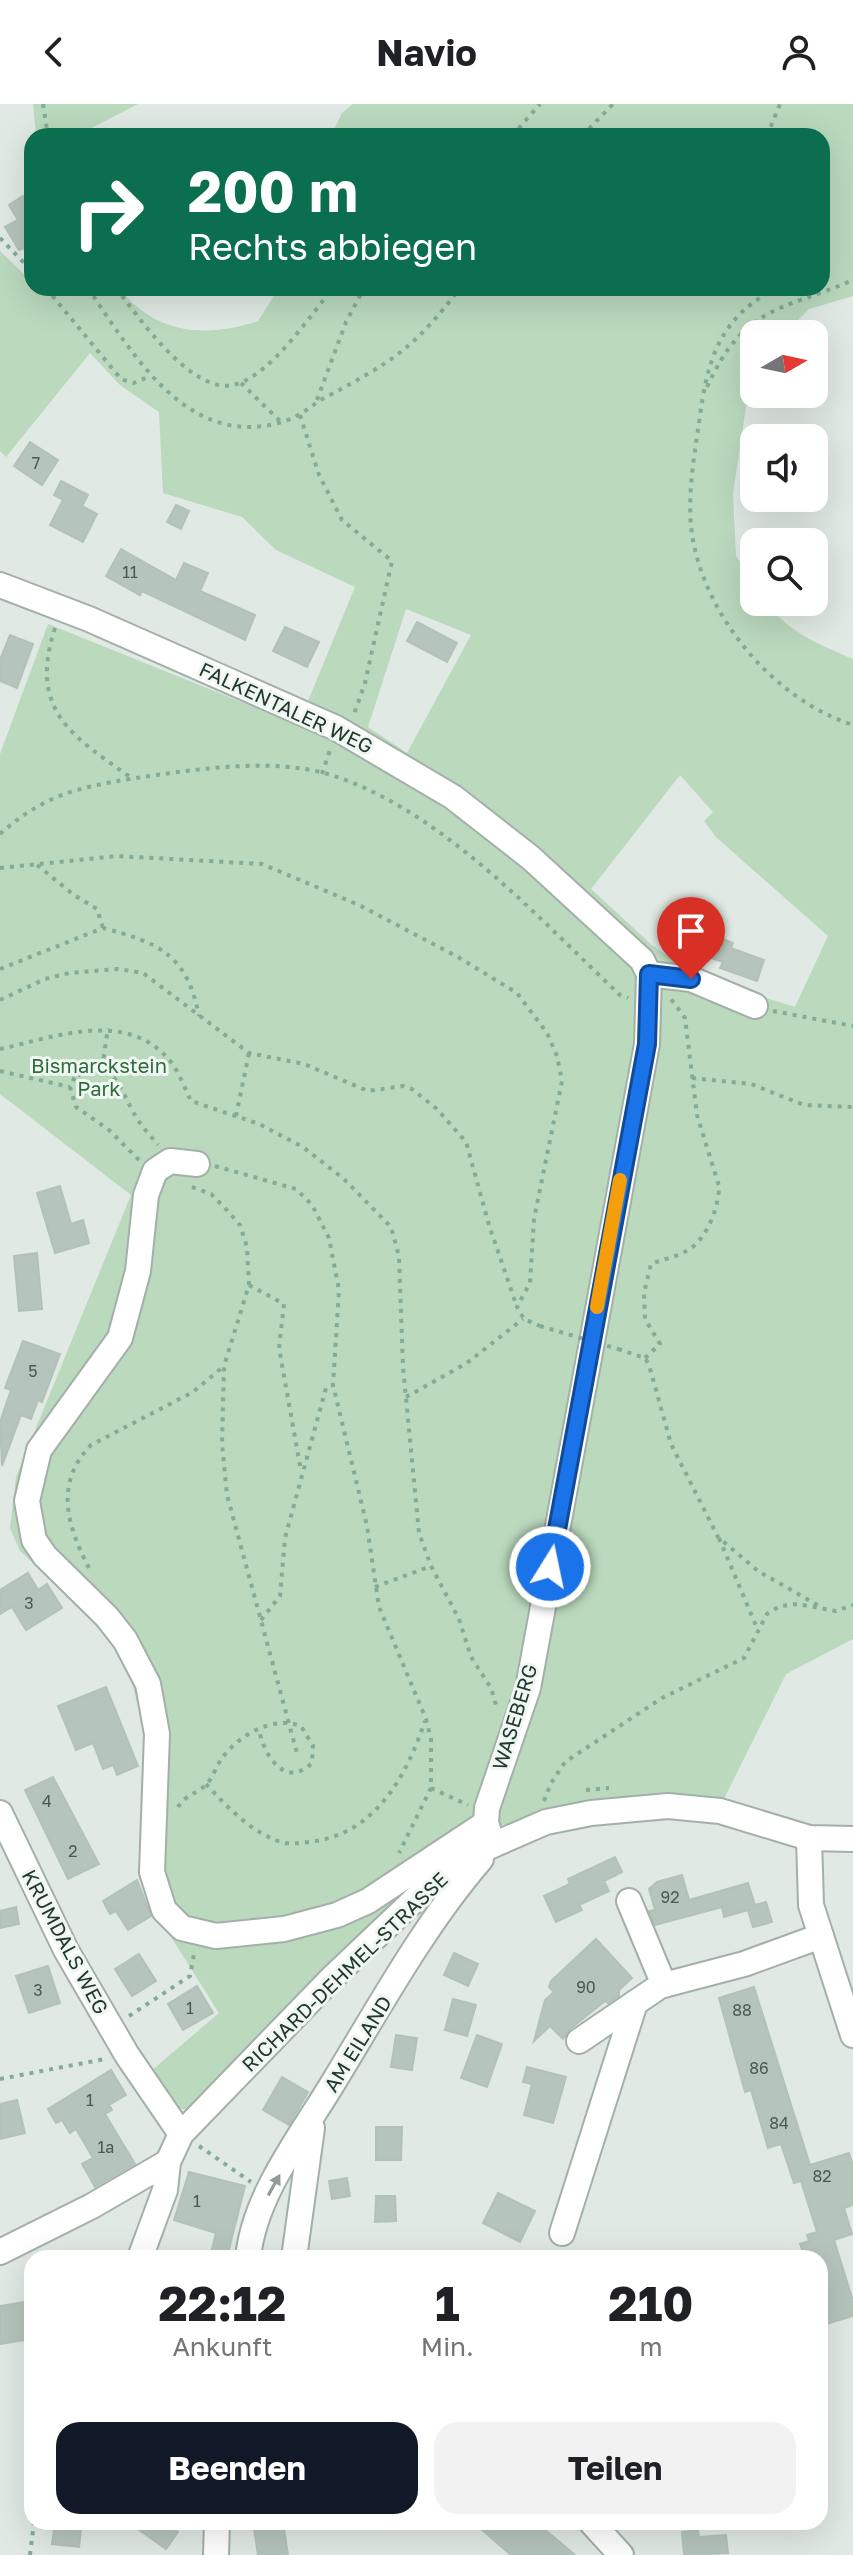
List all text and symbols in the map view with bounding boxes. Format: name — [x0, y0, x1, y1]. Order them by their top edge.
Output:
icon: back — [32, 30, 76, 74]
icon: person — [777, 30, 821, 74]
text: Navio — [376, 31, 477, 74]
text: 200 m — [188, 157, 358, 224]
icon: right — [56, 160, 160, 264]
text: Rechts abbiegen — [188, 225, 477, 268]
north arrow — [740, 320, 828, 408]
map controls — [740, 320, 828, 616]
button: sound — [740, 424, 828, 512]
house number: 7 — [32, 453, 40, 473]
button: search — [740, 528, 828, 616]
house number: 11 — [122, 562, 138, 582]
street label: FALKENTALER WEG — [196, 656, 377, 758]
pin — [657, 897, 725, 979]
icon: arrive — [669, 909, 713, 953]
park label: Bismarckstein Park — [31, 1053, 167, 1100]
house number: 5 — [28, 1361, 38, 1381]
position arrow — [508, 1525, 592, 1609]
house number: 3 — [24, 1593, 34, 1613]
street label: WASEBERG — [487, 1661, 542, 1773]
house number: 4 — [42, 1791, 52, 1811]
house number: 2 — [68, 1841, 78, 1861]
street label: KRUMDALS WEG — [18, 1865, 114, 2018]
street label: RICHARD-DEHMEL-STRASSE — [236, 1867, 452, 2076]
house number: 92 — [661, 1887, 679, 1907]
house number: 90 — [576, 1977, 596, 1997]
house number: 3 — [33, 1980, 43, 2000]
street label: AM EILAND — [318, 1991, 396, 2096]
house number: 1 — [186, 1998, 194, 2018]
house number: 88 — [732, 2000, 752, 2020]
house number: 86 — [749, 2058, 769, 2078]
house number: 1 — [86, 2090, 94, 2110]
house number: 84 — [769, 2113, 789, 2133]
house number: 1a — [98, 2137, 114, 2157]
house number: 82 — [812, 2166, 832, 2186]
one-way arrow — [266, 2174, 280, 2196]
house number: 1 — [193, 2191, 201, 2211]
text: 22:12 — [158, 2274, 286, 2332]
text: 1 — [435, 2274, 460, 2332]
text: 210 — [608, 2274, 694, 2332]
text: Ankunft — [172, 2331, 272, 2362]
text: Min. — [421, 2331, 474, 2362]
text: m — [639, 2331, 662, 2362]
button: Beenden — [56, 2422, 418, 2514]
button: Teilen — [434, 2422, 796, 2514]

